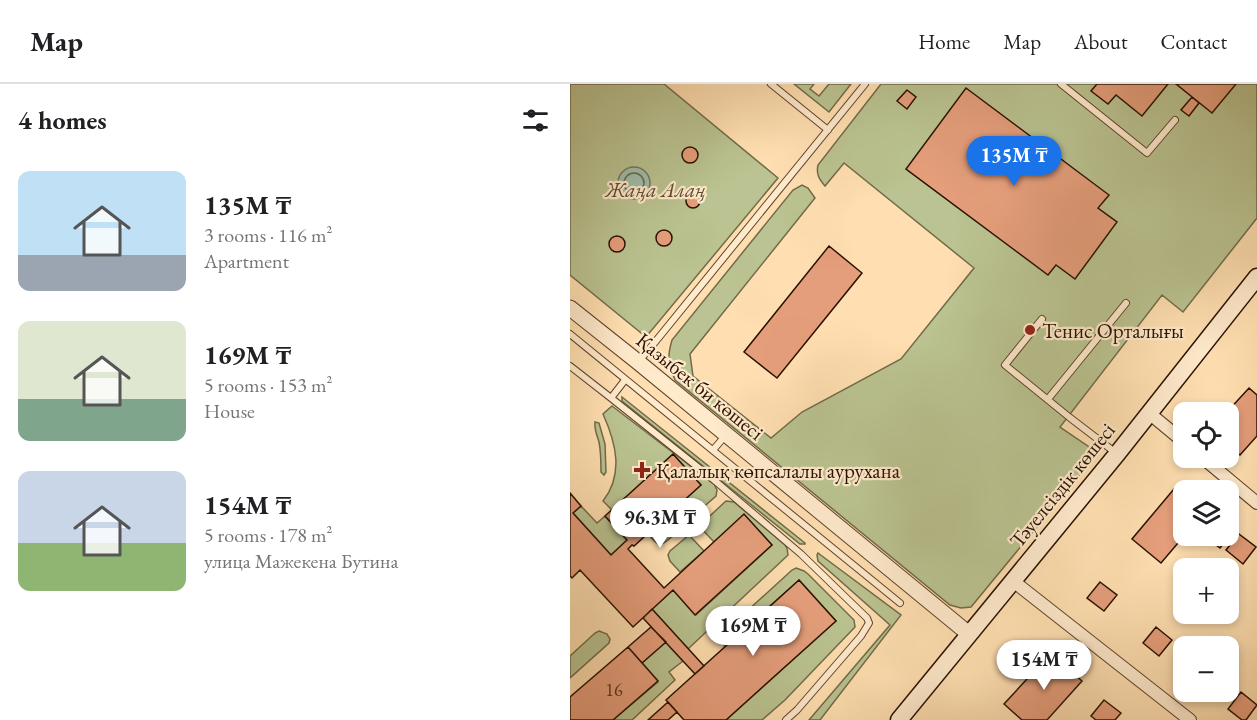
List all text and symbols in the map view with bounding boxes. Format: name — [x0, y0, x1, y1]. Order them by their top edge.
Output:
text: Map — [30, 23, 83, 59]
text: Home — [918, 28, 970, 55]
text: Map — [1003, 28, 1041, 55]
text: About — [1074, 28, 1127, 55]
text: Contact — [1160, 28, 1227, 55]
text: 4 homes — [18, 103, 107, 137]
icon: filters — [519, 104, 552, 137]
pin: 135M ₸ — [965, 136, 1063, 187]
text: 135M ₸ — [981, 142, 1047, 168]
park label: Жаңа Алаң — [604, 176, 706, 203]
text: 135M ₸ — [204, 188, 291, 222]
icon: home — [66, 195, 138, 267]
text: 3 rooms · 116 m² — [204, 222, 332, 248]
text: Apartment — [204, 248, 289, 274]
place label: Тенис Орталығы — [1042, 317, 1184, 344]
marker: Тенис Орталығы — [1023, 323, 1037, 337]
street label: Қазыбек би көшесі — [631, 326, 769, 446]
text: 169M ₸ — [204, 338, 291, 372]
icon: home — [66, 345, 138, 417]
text: 5 rooms · 153 m² — [204, 372, 332, 398]
text: House — [204, 398, 255, 424]
map controls — [1173, 402, 1239, 702]
button: locate — [1173, 402, 1239, 468]
street label: Тәуелсіздік көшесі — [1003, 417, 1121, 553]
place label: Қалалық көпсалалы аурухана — [656, 457, 901, 484]
marker: Қалалық көпсалалы аурухана — [633, 461, 651, 479]
button: layers — [1173, 480, 1239, 546]
text: 154M ₸ — [204, 488, 291, 522]
icon: home — [66, 495, 138, 567]
pin: 96.3M ₸ — [605, 498, 715, 549]
text: 96.3M ₸ — [624, 504, 696, 530]
text: 5 rooms · 178 m² — [204, 522, 332, 548]
text: улица Мажекена Бутина — [204, 548, 398, 574]
button: + — [1173, 558, 1239, 624]
pin: 169M ₸ — [704, 606, 802, 657]
text: 169M ₸ — [720, 612, 786, 638]
button: − — [1173, 636, 1239, 702]
pin: 154M ₸ — [995, 640, 1093, 691]
text: 154M ₸ — [1011, 646, 1077, 672]
house number: 16 — [605, 678, 623, 701]

